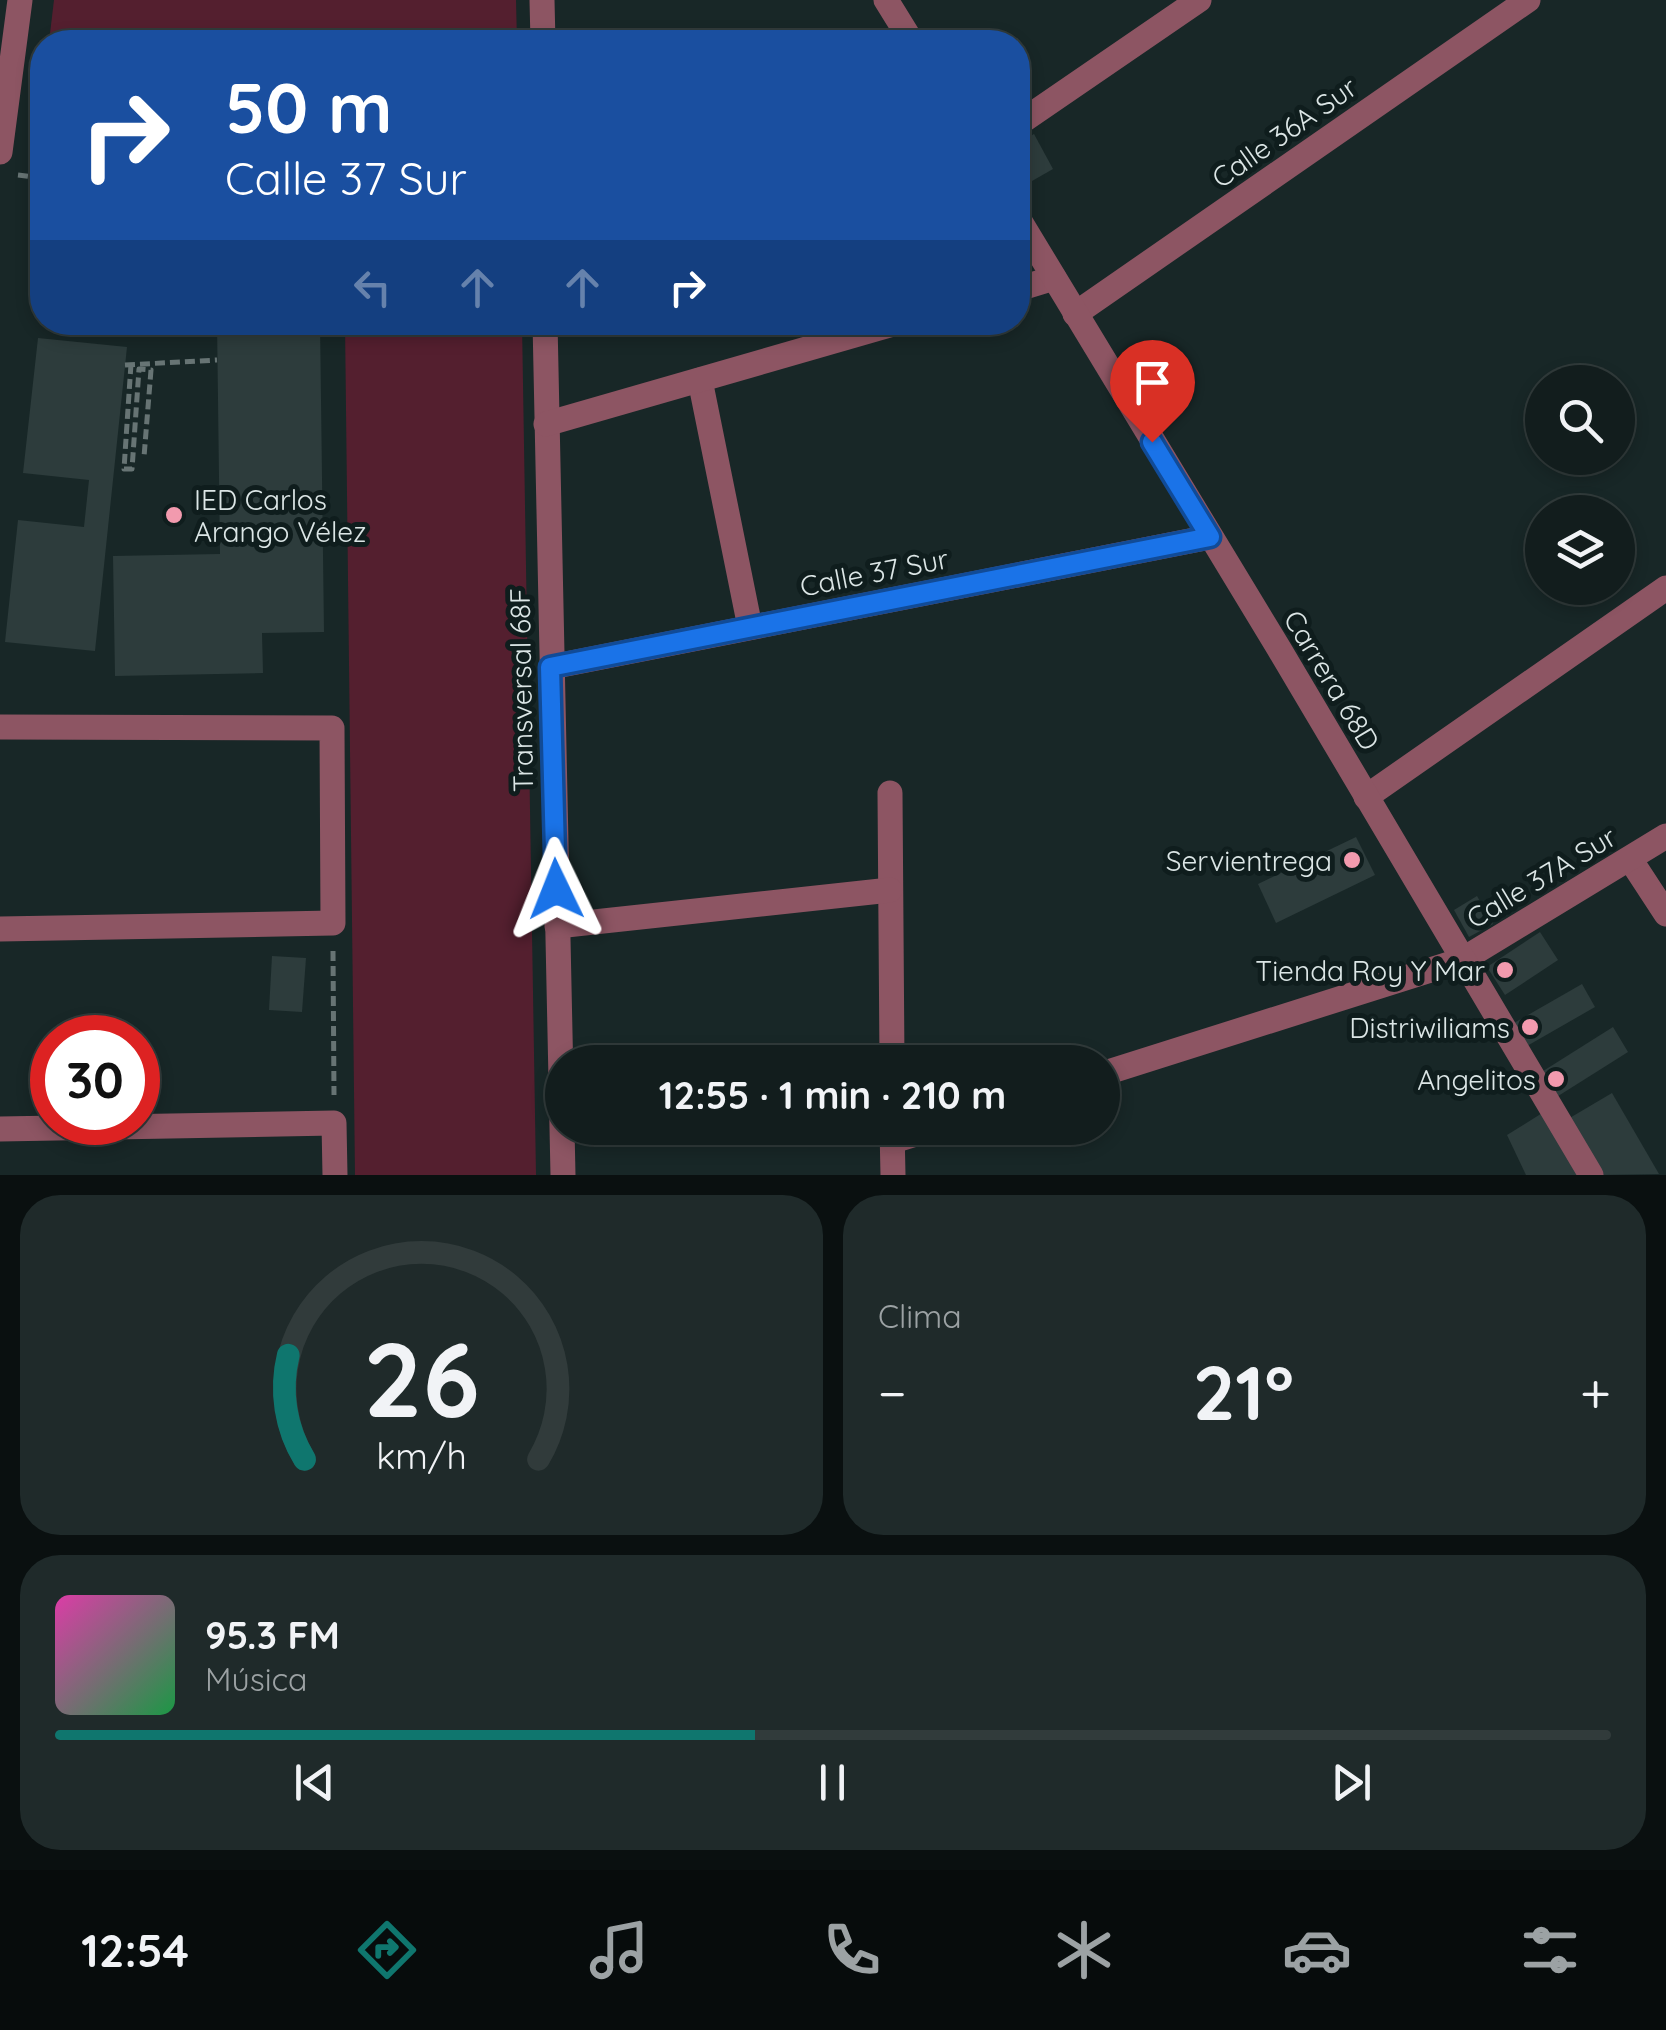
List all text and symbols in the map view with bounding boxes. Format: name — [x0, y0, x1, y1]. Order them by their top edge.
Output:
text: 50 m — [225, 63, 392, 151]
street label: Calle 36A Sur — [1205, 69, 1364, 195]
icon: right — [60, 70, 190, 200]
text: Calle 37 Sur — [225, 150, 467, 206]
icon: left — [345, 260, 400, 315]
icon: ahead — [450, 260, 505, 315]
icon: ahead — [555, 260, 610, 315]
icon: right — [660, 260, 715, 315]
pin — [1110, 340, 1195, 443]
icon: arrive — [1125, 355, 1180, 410]
map controls — [1525, 365, 1635, 605]
button: search — [1525, 365, 1635, 475]
place label: IED Carlos Arango Vélez — [194, 482, 366, 549]
button: layers — [1525, 495, 1635, 605]
marker: IED Carlos Arango Vélez — [163, 504, 185, 526]
street label: Calle 37 Sur — [797, 540, 951, 604]
street label: Transversal 68F — [502, 588, 540, 792]
street label: Carrera 68D — [1276, 604, 1388, 756]
street label: Calle 37A Sur — [1460, 818, 1622, 935]
position arrow — [504, 837, 608, 941]
place label: Servientrega — [1166, 843, 1332, 878]
marker: Servientrega — [1341, 849, 1363, 871]
place label: Tienda Roy Y Mar — [1255, 953, 1485, 988]
marker: Tienda Roy Y Mar — [1494, 959, 1516, 981]
place label: Distriwiliams — [1349, 1010, 1510, 1045]
speed limit sign: 30 — [30, 1015, 160, 1145]
marker: Distriwiliams — [1519, 1016, 1541, 1038]
place label: Angelitos — [1417, 1062, 1536, 1097]
marker: Angelitos — [1545, 1068, 1567, 1090]
text: 12:55 · 1 min · 210 m — [659, 1071, 1006, 1119]
text: Clima — [878, 1296, 962, 1336]
text: 26 — [363, 1313, 480, 1443]
text: 21° — [1193, 1345, 1294, 1439]
text: − — [878, 1358, 907, 1427]
text: + — [1580, 1358, 1611, 1427]
text: km/h — [376, 1433, 467, 1478]
text: 95.3 FM — [205, 1611, 340, 1659]
text: Música — [205, 1659, 308, 1699]
icon: previous — [287, 1755, 342, 1810]
icon: pause — [805, 1755, 860, 1810]
icon: next — [1324, 1755, 1379, 1810]
icon: directions — [352, 1915, 422, 1985]
icon: music — [584, 1915, 654, 1985]
icon: phone — [817, 1915, 887, 1985]
icon: climate — [1049, 1915, 1119, 1985]
icon: car — [1282, 1915, 1352, 1985]
icon: filters — [1515, 1915, 1585, 1985]
text: 12:54 — [81, 1922, 189, 1978]

